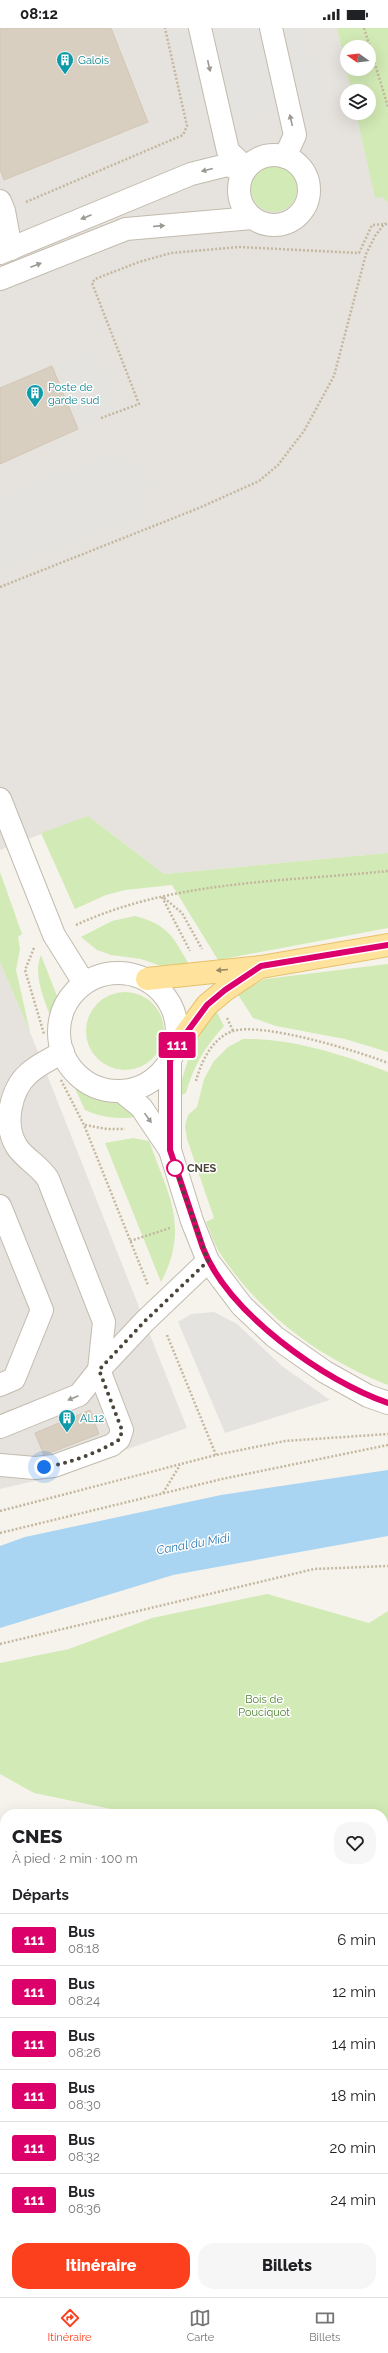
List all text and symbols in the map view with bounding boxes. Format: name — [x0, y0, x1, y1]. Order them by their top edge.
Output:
text: 08:12 — [20, 5, 58, 23]
north arrow — [340, 40, 376, 76]
map controls — [340, 40, 376, 120]
building icon: Galois — [55, 50, 75, 75]
place label: Galois — [78, 54, 109, 67]
one-way arrow — [207, 60, 213, 72]
button: layers — [340, 84, 376, 120]
one-way arrow — [288, 114, 294, 126]
one-way arrow — [201, 167, 213, 173]
one-way arrow — [80, 215, 92, 221]
one-way arrow — [153, 223, 165, 230]
one-way arrow — [31, 261, 43, 267]
place label: Poste de garde sud — [48, 381, 99, 407]
building icon: Poste de garde sud — [25, 383, 45, 408]
one-way arrow — [216, 967, 228, 973]
line badge: 111 — [154, 1032, 200, 1058]
text: 111 — [167, 1037, 187, 1053]
one-way arrow — [144, 1112, 152, 1123]
marker: CNES — [166, 1159, 184, 1177]
place label: CNES — [187, 1162, 217, 1175]
one-way arrow — [66, 1395, 78, 1401]
building icon: AL12 — [57, 1408, 77, 1433]
place label: AL12 — [80, 1412, 105, 1425]
your location — [34, 1457, 54, 1477]
water label: Canal du Midi — [155, 1531, 231, 1557]
park label: Bois de Pouciquot — [238, 1693, 290, 1719]
button: heart — [334, 1822, 376, 1864]
text: CNES — [12, 1825, 63, 1847]
text: À pied · 2 min · 100 m — [12, 1851, 138, 1866]
text: Départs — [12, 1886, 69, 1904]
text: Bus — [68, 1923, 95, 1941]
text: 6 min — [337, 1931, 376, 1949]
text: 111 — [24, 1932, 44, 1948]
text: 08:18 — [68, 1941, 99, 1956]
text: Bus — [68, 1975, 95, 1993]
text: 12 min — [332, 1983, 376, 2001]
text: 111 — [24, 1984, 44, 2000]
text: 08:24 — [68, 1993, 100, 2008]
text: Bus — [68, 2027, 95, 2045]
text: 14 min — [332, 2035, 376, 2053]
text: 111 — [24, 2036, 44, 2052]
text: 08:26 — [68, 2045, 101, 2060]
text: Bus — [68, 2079, 95, 2097]
text: 18 min — [331, 2087, 376, 2105]
text: 111 — [24, 2088, 44, 2104]
text: 08:30 — [68, 2097, 101, 2112]
text: Bus — [68, 2131, 95, 2149]
text: 20 min — [329, 2139, 376, 2157]
text: 111 — [24, 2140, 44, 2156]
text: 08:32 — [68, 2149, 100, 2164]
text: Bus — [68, 2183, 95, 2201]
text: 24 min — [330, 2191, 376, 2209]
text: 111 — [24, 2192, 44, 2208]
text: 08:36 — [68, 2201, 101, 2216]
button: Itinéraire — [12, 2243, 190, 2289]
button: Billets — [198, 2243, 376, 2289]
tab: Itinéraire — [48, 2307, 92, 2344]
tab: Carte — [187, 2307, 214, 2344]
tab: Billets — [309, 2307, 340, 2344]

